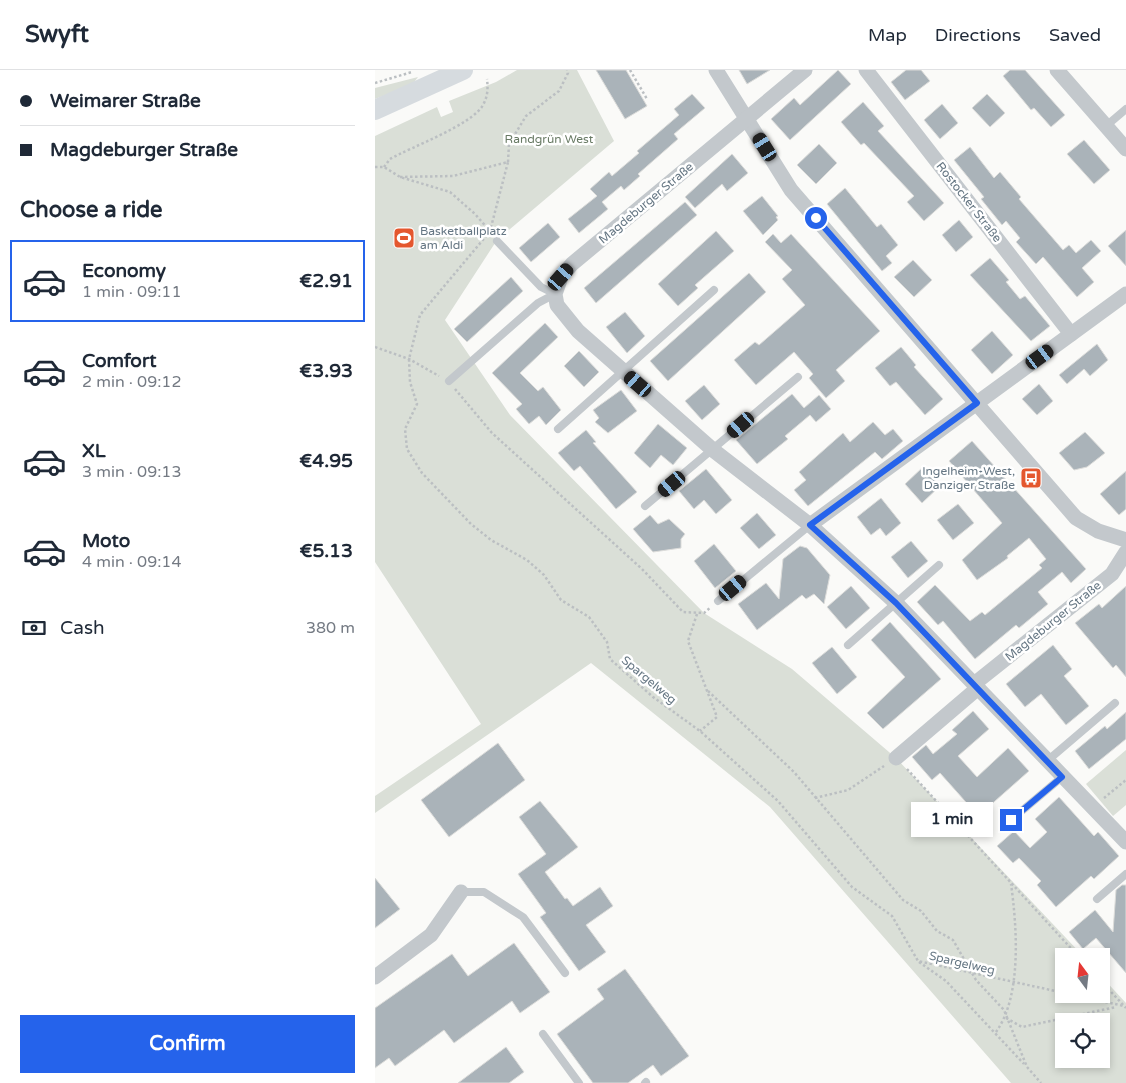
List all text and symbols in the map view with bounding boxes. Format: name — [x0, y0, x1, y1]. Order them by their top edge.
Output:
text: Swyft — [25, 20, 89, 49]
text: Map — [868, 24, 907, 46]
text: Directions — [935, 24, 1021, 46]
text: Saved — [1049, 24, 1101, 46]
text: Weimarer Straße — [50, 90, 201, 112]
car — [750, 130, 779, 164]
park label: Randgrün West — [505, 132, 594, 146]
text: Magdeburger Straße — [50, 139, 238, 161]
street label: Magdeburger Straße — [596, 159, 696, 247]
street label: Rostocker Straße — [933, 159, 1005, 245]
text: Choose a ride — [20, 197, 163, 223]
route start — [805, 207, 827, 229]
place label: Basketballplatz am Aldi — [420, 224, 507, 252]
sports icon: Basketballplatz am Aldi — [392, 226, 416, 250]
icon: car — [22, 259, 67, 304]
text: Economy — [82, 260, 166, 282]
car — [545, 261, 576, 293]
text: €2.91 — [299, 270, 353, 292]
text: 1 min · 09:11 — [82, 282, 181, 302]
car — [1023, 342, 1056, 372]
icon: car — [22, 349, 67, 394]
text: Comfort — [82, 350, 156, 372]
text: €3.93 — [299, 360, 353, 382]
car — [621, 368, 654, 400]
text: 2 min · 09:12 — [82, 372, 181, 392]
car — [724, 409, 757, 441]
icon: car — [22, 439, 67, 484]
text: XL — [82, 440, 106, 462]
text: €4.95 — [299, 450, 353, 472]
text: 3 min · 09:13 — [82, 462, 181, 482]
place label: Ingelheim-West, Danziger Straße — [922, 464, 1015, 492]
bus stop icon: Ingelheim-West, Danziger Straße — [1019, 466, 1043, 490]
car — [655, 469, 688, 499]
icon: car — [22, 529, 67, 574]
text: Moto — [82, 530, 130, 552]
text: €5.13 — [299, 540, 353, 562]
text: 4 min · 09:14 — [82, 552, 181, 572]
car — [716, 573, 749, 603]
street label: Magdeburger Straße — [1002, 578, 1104, 664]
icon: cash — [20, 614, 48, 642]
text: Cash — [60, 617, 105, 639]
text: 380 m — [306, 618, 355, 638]
street label: Spargelweg — [619, 653, 679, 707]
callout: 1 min — [911, 802, 993, 838]
text: 1 min — [931, 809, 973, 829]
route end — [1000, 809, 1022, 831]
north arrow — [1055, 948, 1110, 1002]
map controls — [1055, 948, 1110, 1068]
street label: Spargelweg — [928, 949, 996, 977]
button: locate — [1055, 1013, 1110, 1068]
button: Confirm — [20, 1015, 355, 1073]

